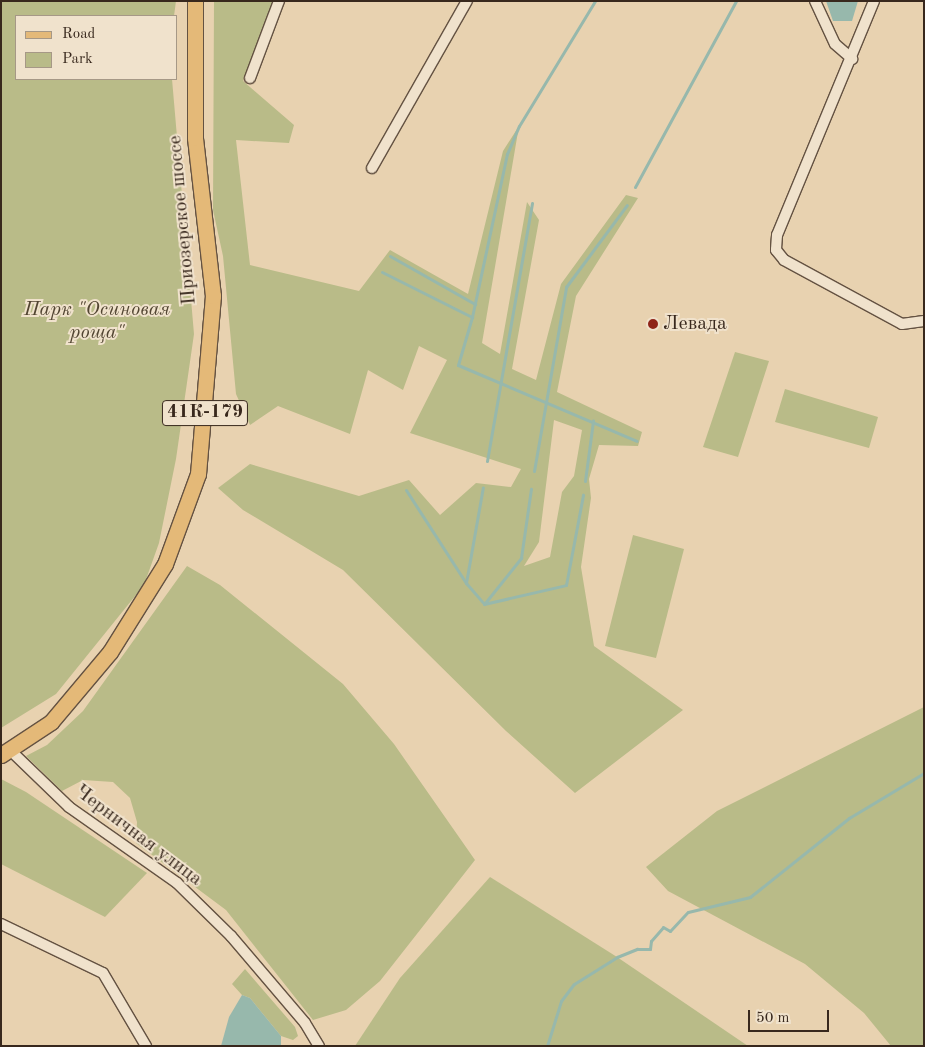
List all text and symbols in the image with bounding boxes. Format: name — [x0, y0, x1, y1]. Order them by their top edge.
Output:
legend — [15, 15, 178, 80]
text: Road — [62, 27, 95, 42]
text: Park — [62, 52, 93, 67]
street label: Приозерское шоссе — [164, 134, 202, 306]
park label: Парк "Осиновая роща" — [24, 299, 170, 346]
place label: Левада — [663, 312, 727, 336]
marker: Левада — [647, 318, 659, 330]
road number: 41К-179 — [161, 396, 249, 429]
street label: Черничная улица — [69, 780, 207, 892]
scale bar — [750, 1000, 831, 1032]
text: 50 m — [756, 1011, 790, 1026]

